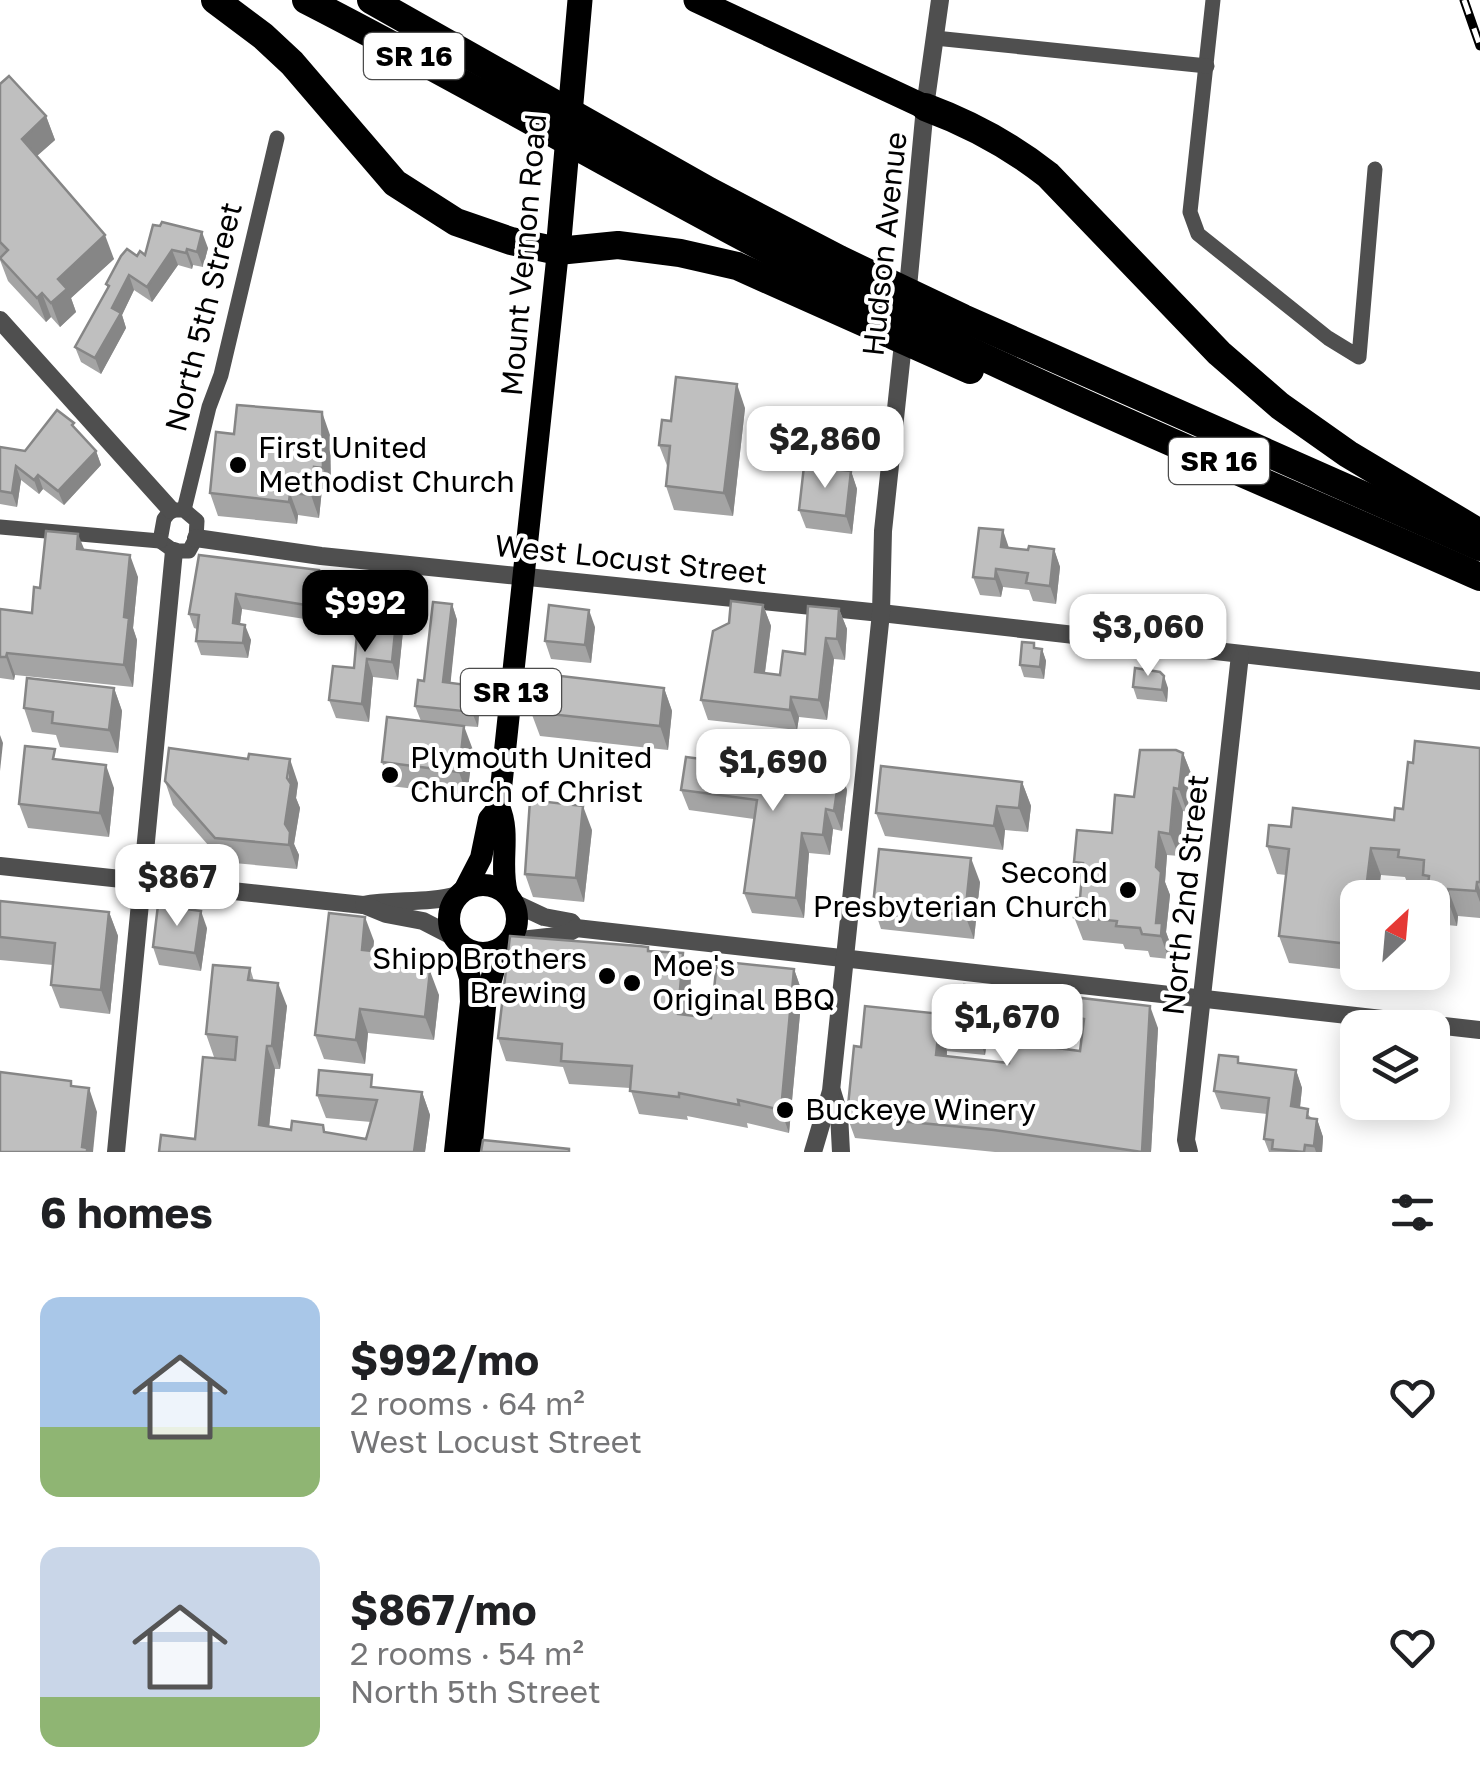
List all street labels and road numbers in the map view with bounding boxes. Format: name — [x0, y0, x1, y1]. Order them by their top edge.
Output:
road number: SR 16 — [364, 33, 464, 79]
street label: Mount Vernon Road — [493, 112, 553, 397]
street label: Hudson Avenue — [854, 130, 914, 358]
street label: North 5th Street — [157, 198, 249, 435]
road number: SR 16 — [1169, 438, 1269, 484]
street label: West Locust Street — [493, 527, 769, 591]
road number: SR 13 — [461, 669, 561, 715]
street label: North 2nd Street — [1154, 773, 1216, 1017]

